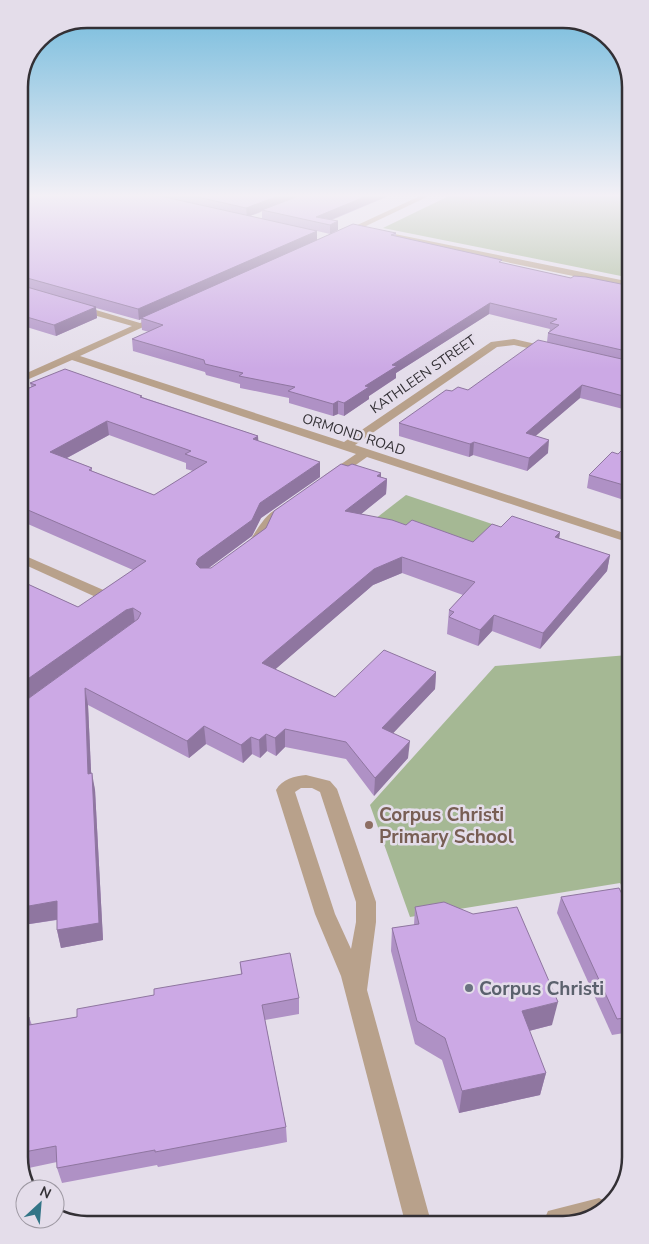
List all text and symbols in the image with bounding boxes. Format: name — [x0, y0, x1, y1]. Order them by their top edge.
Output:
street label: KATHLEEN STREET — [367, 330, 480, 418]
street label: ORMOND ROAD — [300, 409, 408, 460]
place label: Corpus Christi Primary School — [379, 802, 514, 850]
marker: Corpus Christi Primary School — [363, 819, 375, 831]
place label: Corpus Christi — [479, 976, 604, 1002]
marker: Corpus Christi — [463, 982, 475, 994]
north arrow — [15, 1179, 65, 1229]
text: N — [37, 1182, 54, 1204]

